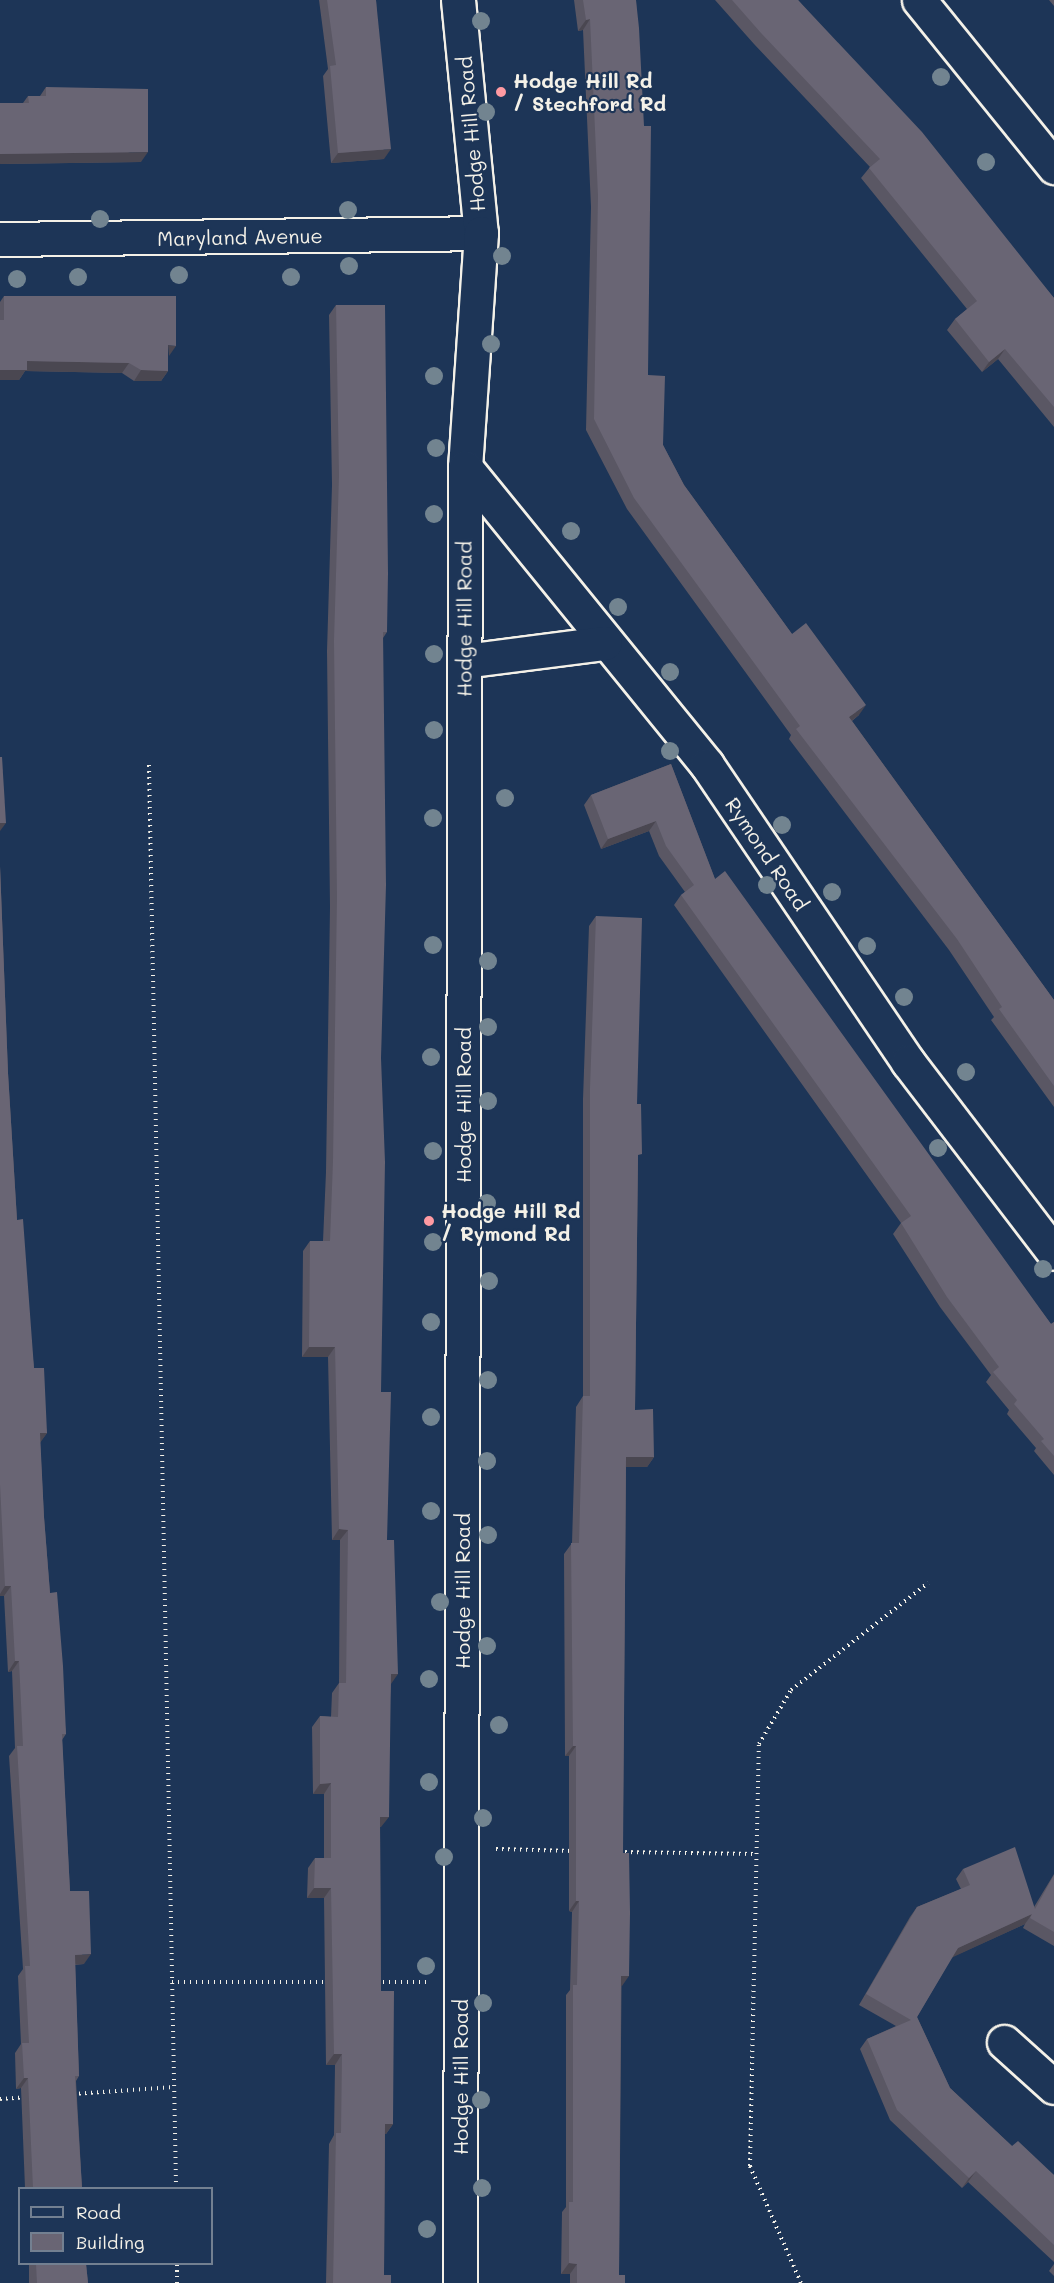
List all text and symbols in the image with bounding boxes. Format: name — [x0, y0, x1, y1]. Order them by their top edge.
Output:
street label: Hodge Hill Road — [452, 55, 490, 213]
place label: Hodge Hill Rd / Stechford Rd — [513, 68, 666, 115]
marker: Hodge Hill Rd / Stechford Rd — [494, 85, 508, 99]
street label: Maryland Avenue — [157, 224, 323, 250]
street label: Hodge Hill Road — [452, 541, 476, 697]
street label: Rymond Road — [720, 793, 814, 915]
street label: Hodge Hill Road — [451, 1027, 475, 1183]
place label: Hodge Hill Rd / Rymond Rd — [441, 1198, 580, 1245]
marker: Hodge Hill Rd / Rymond Rd — [422, 1214, 436, 1228]
street label: Hodge Hill Road — [450, 1513, 474, 1669]
street label: Hodge Hill Road — [448, 1999, 472, 2155]
legend — [18, 2187, 213, 2265]
text: Road — [76, 2200, 121, 2224]
text: Building — [76, 2230, 144, 2254]

